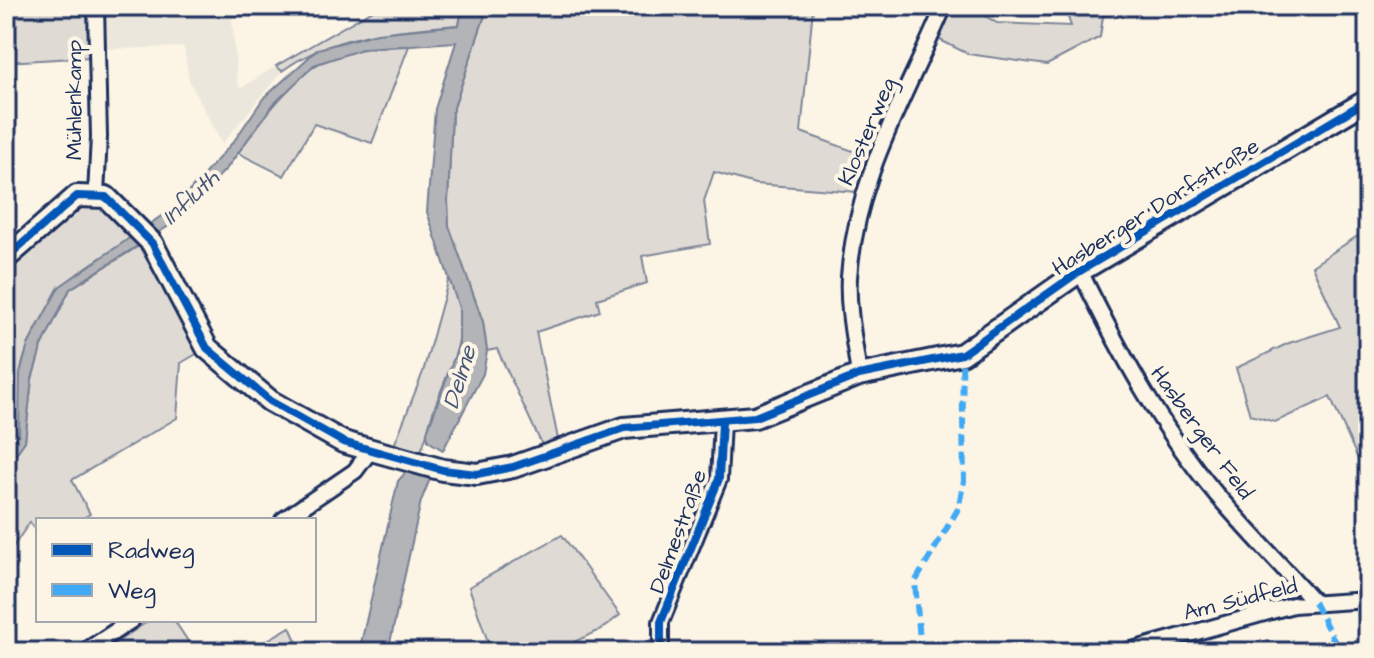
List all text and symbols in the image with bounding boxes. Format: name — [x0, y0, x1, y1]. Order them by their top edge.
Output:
street label: Mühlenkamp — [59, 40, 90, 160]
street label: Klosterweg — [831, 73, 905, 191]
street label: Hasberger Dorfstraße — [1046, 131, 1266, 285]
water label: Influth — [154, 162, 228, 233]
water label: Delme — [434, 341, 486, 413]
street label: Hasberger Feld — [1142, 360, 1261, 507]
street label: Delmestraße — [642, 465, 715, 598]
legend — [36, 518, 316, 622]
text: Radweg — [108, 534, 194, 569]
street label: Am Südfeld — [1180, 570, 1301, 629]
text: Weg — [108, 574, 156, 609]

